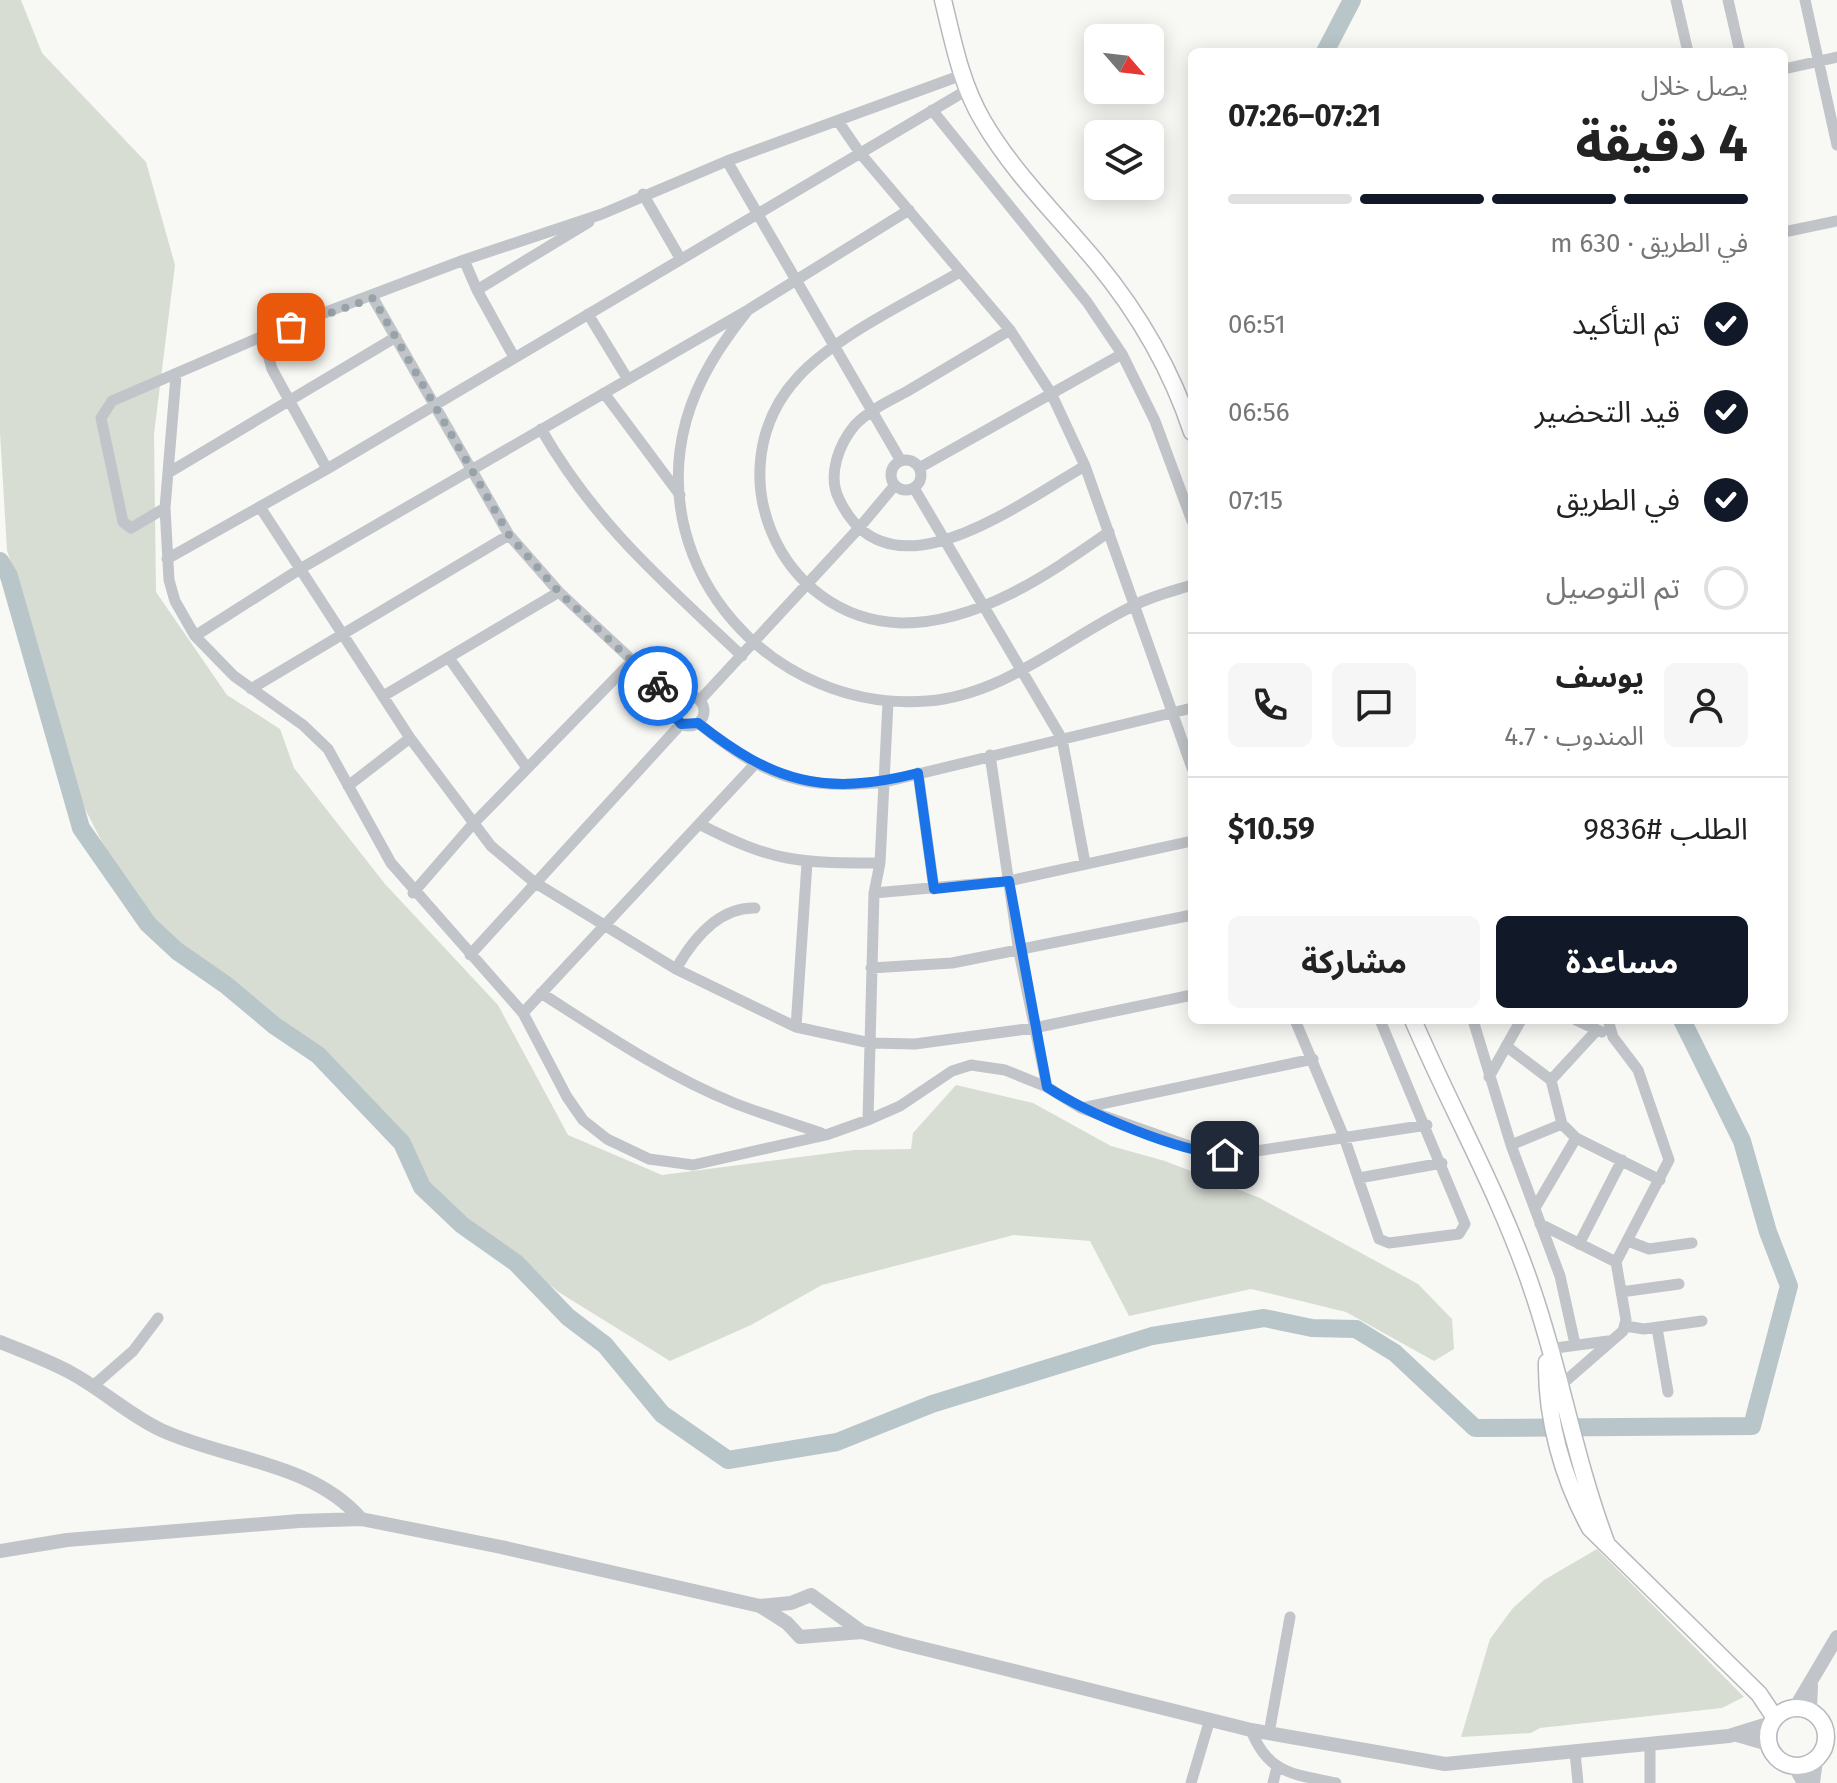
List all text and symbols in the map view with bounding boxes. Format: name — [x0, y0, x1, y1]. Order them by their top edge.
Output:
north arrow — [1084, 24, 1164, 104]
map controls — [1084, 24, 1164, 200]
text: يصل خلال — [1641, 71, 1748, 102]
text: 07:21–07:26 — [1228, 98, 1381, 134]
text: 4 دقيقة — [1575, 112, 1748, 175]
button: layers — [1084, 120, 1164, 200]
text: في الطريق · 630 m — [1550, 228, 1748, 259]
pin — [257, 293, 325, 361]
icon: check — [1704, 302, 1748, 346]
icon: bag — [269, 305, 313, 349]
text: تم التأكيد — [1572, 306, 1680, 342]
text: 06:51 — [1228, 309, 1286, 340]
icon: check — [1704, 390, 1748, 434]
text: قيد التحضير — [1535, 394, 1680, 430]
text: 06:56 — [1228, 397, 1290, 428]
icon: check — [1704, 478, 1748, 522]
text: في الطريق — [1556, 482, 1680, 518]
text: 07:15 — [1228, 485, 1283, 516]
text: تم التوصيل — [1546, 570, 1680, 606]
courier — [618, 646, 698, 726]
text: يوسف — [1556, 659, 1644, 695]
button: phone — [1228, 663, 1312, 747]
button: chat — [1332, 663, 1416, 747]
button: person — [1664, 663, 1748, 747]
icon: bike — [636, 664, 680, 708]
text: المندوب · 4.7 — [1504, 721, 1644, 752]
text: $10.59 — [1228, 811, 1315, 847]
text: الطلب #9836 — [1583, 811, 1748, 847]
button: مشاركة — [1228, 916, 1480, 1008]
button: مساعدة — [1496, 916, 1748, 1008]
pin — [1191, 1121, 1259, 1189]
icon: home — [1203, 1133, 1247, 1177]

